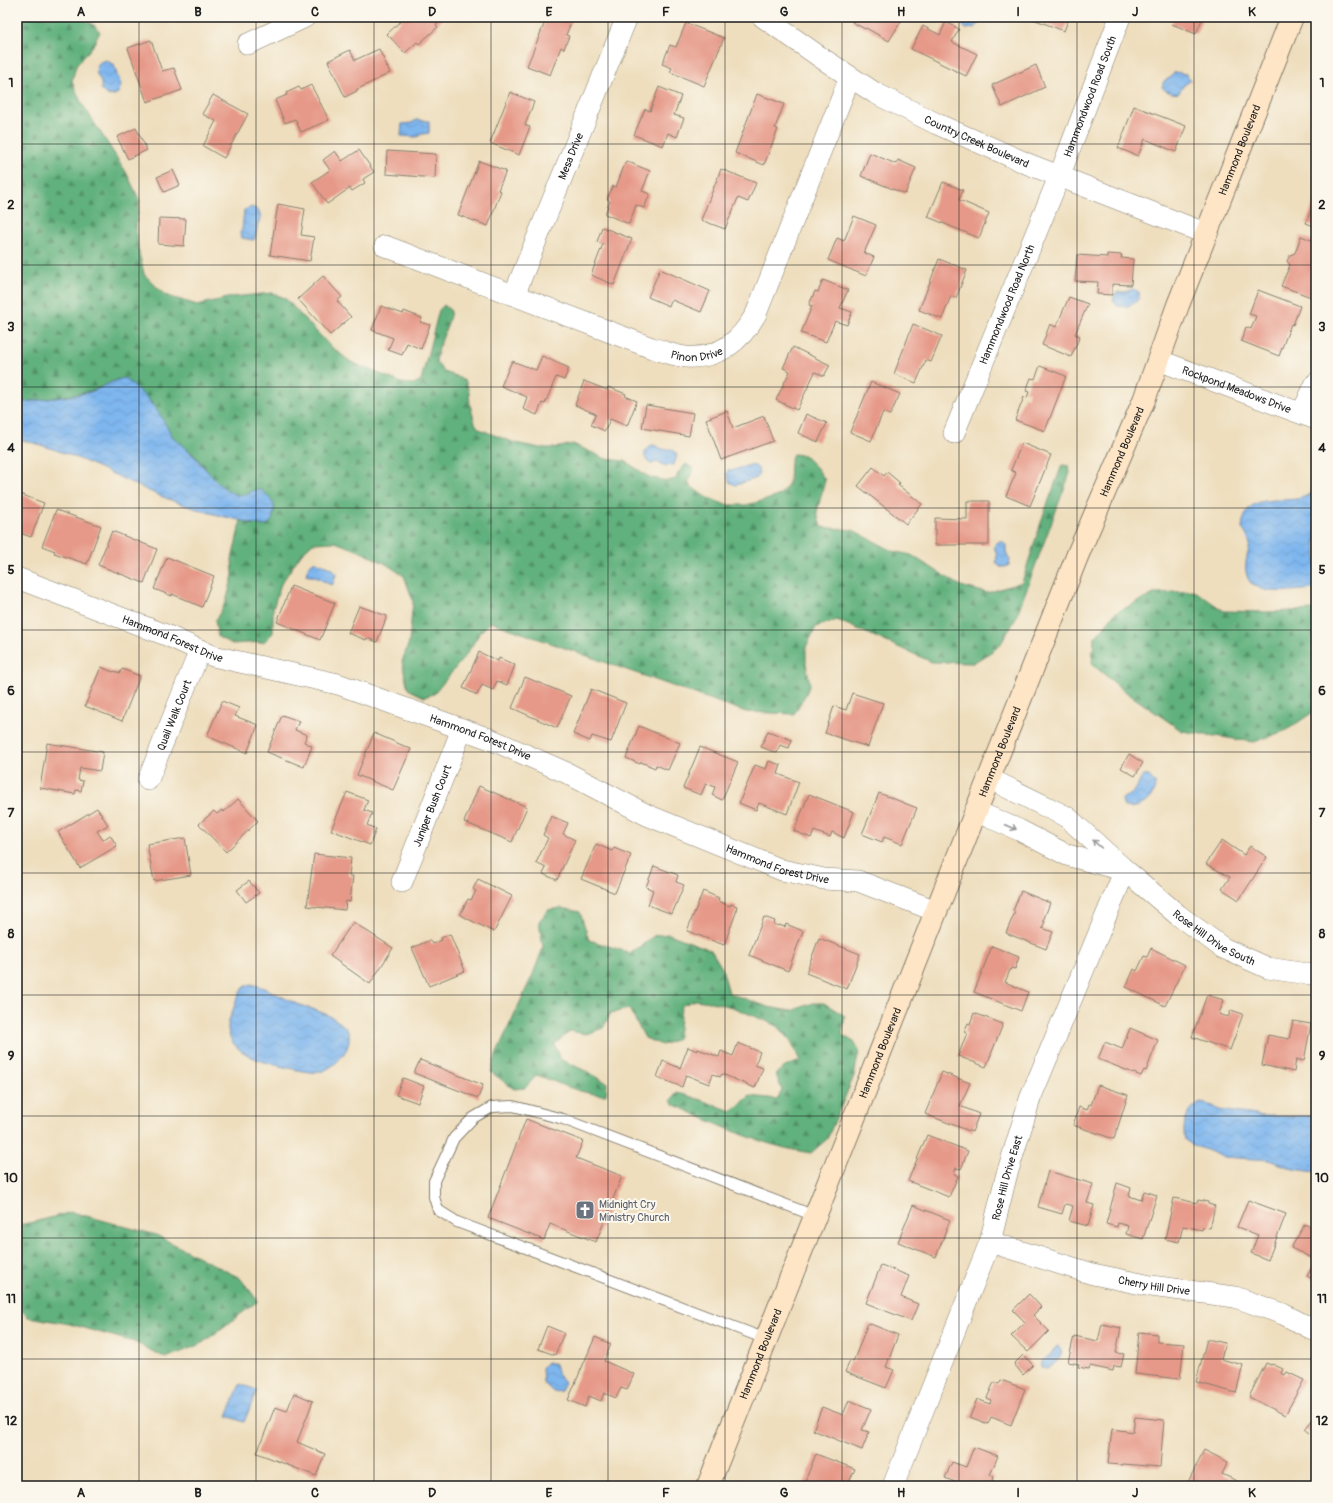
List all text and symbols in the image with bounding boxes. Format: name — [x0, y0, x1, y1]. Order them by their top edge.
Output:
text: A — [77, 4, 86, 20]
text: B — [194, 4, 202, 20]
text: C — [311, 4, 319, 20]
text: D — [428, 4, 436, 20]
text: E — [546, 4, 553, 20]
text: F — [662, 4, 670, 20]
text: G — [780, 4, 789, 20]
text: H — [897, 4, 905, 20]
text: I — [1016, 4, 1020, 20]
text: J — [1132, 4, 1138, 20]
text: K — [1248, 4, 1256, 20]
street label: Hammondwood Road South — [1061, 34, 1119, 159]
text: 1 — [8, 75, 14, 91]
text: 1 — [1319, 75, 1325, 91]
street label: Hammond Boulevard — [1216, 103, 1264, 197]
street label: Country Creek Boulevard — [922, 113, 1031, 171]
street label: Mesa Drive — [556, 130, 586, 182]
text: 2 — [7, 197, 15, 213]
text: 2 — [1318, 197, 1326, 213]
street label: Hammondwood Road North — [977, 243, 1038, 366]
text: 3 — [7, 319, 15, 335]
text: 3 — [1318, 319, 1326, 335]
street label: Pinon Drive — [669, 344, 726, 364]
street label: Rockpond Meadows Drive — [1180, 364, 1293, 416]
street label: Hammond Boulevard — [1097, 405, 1147, 499]
text: 4 — [7, 440, 15, 456]
text: 4 — [1318, 440, 1326, 456]
text: 5 — [7, 562, 15, 578]
text: 5 — [1318, 562, 1326, 578]
street label: Hammond Forest Drive — [120, 613, 225, 665]
street label: Quail Walk Court — [154, 677, 195, 753]
text: 6 — [7, 683, 15, 699]
text: 6 — [1318, 683, 1326, 699]
street label: Hammond Boulevard — [976, 705, 1024, 799]
street label: Hammond Forest Drive — [428, 712, 533, 763]
street label: Juniper Bush Court — [410, 762, 455, 849]
text: 7 — [8, 805, 15, 821]
text: 7 — [1319, 805, 1326, 821]
one-way arrow — [1005, 823, 1017, 831]
one-way arrow — [1092, 840, 1102, 849]
street label: Hammond Forest Drive — [724, 842, 830, 886]
street label: Rose Hill Drive South — [1170, 907, 1257, 968]
text: 8 — [8, 926, 15, 942]
text: 8 — [1319, 926, 1326, 942]
street label: Hammond Boulevard — [857, 1006, 904, 1100]
text: 9 — [8, 1048, 15, 1064]
text: 9 — [1319, 1048, 1326, 1064]
street label: Rose Hill Drive East — [990, 1133, 1026, 1222]
text: 10 — [4, 1170, 18, 1186]
text: 10 — [1315, 1170, 1329, 1186]
place label: Midnight Cry Ministry Church — [599, 1198, 669, 1224]
church icon: Midnight Cry Ministry Church — [574, 1199, 596, 1221]
street label: Cherry Hill Drive — [1117, 1273, 1191, 1298]
text: 11 — [6, 1291, 16, 1307]
text: 11 — [1317, 1291, 1327, 1307]
street label: Hammond Boulevard — [737, 1307, 785, 1401]
text: 12 — [5, 1413, 17, 1429]
text: 12 — [1316, 1413, 1328, 1429]
text: A — [77, 1485, 86, 1501]
text: B — [194, 1485, 202, 1501]
text: C — [311, 1485, 319, 1501]
text: D — [428, 1485, 436, 1501]
text: E — [546, 1485, 553, 1501]
text: F — [662, 1485, 670, 1501]
text: G — [780, 1485, 789, 1501]
text: H — [897, 1485, 905, 1501]
text: I — [1016, 1485, 1020, 1501]
text: J — [1132, 1485, 1138, 1501]
text: K — [1248, 1485, 1256, 1501]

